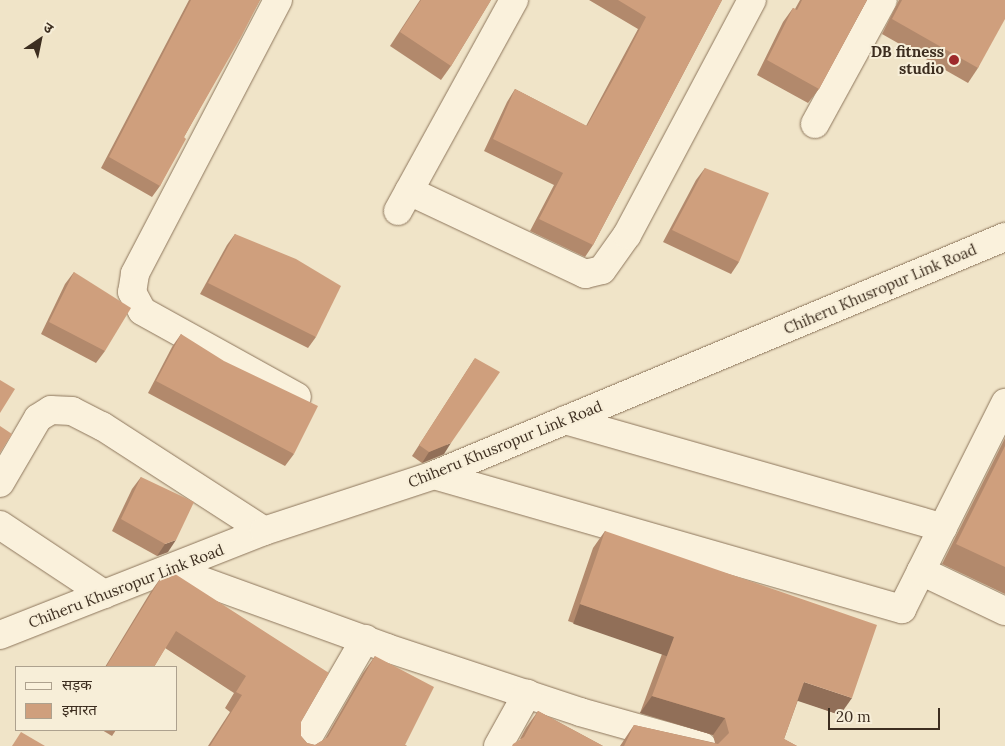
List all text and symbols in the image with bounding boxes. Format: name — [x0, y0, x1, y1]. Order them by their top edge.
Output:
north arrow — [15, 15, 65, 65]
text: उ — [40, 18, 57, 37]
place label: DB fitness studio — [871, 42, 944, 77]
marker: DB fitness studio — [948, 54, 960, 66]
street label: Chiheru Khusropur Link Road — [781, 240, 979, 338]
street label: Chiheru Khusropur Link Road — [405, 397, 605, 491]
street label: Chiheru Khusropur Link Road — [26, 540, 226, 632]
legend — [15, 666, 178, 731]
text: सड़क — [62, 675, 92, 694]
scale bar — [830, 698, 942, 730]
text: इमारत — [62, 700, 97, 719]
text: 20 m — [836, 707, 871, 726]

